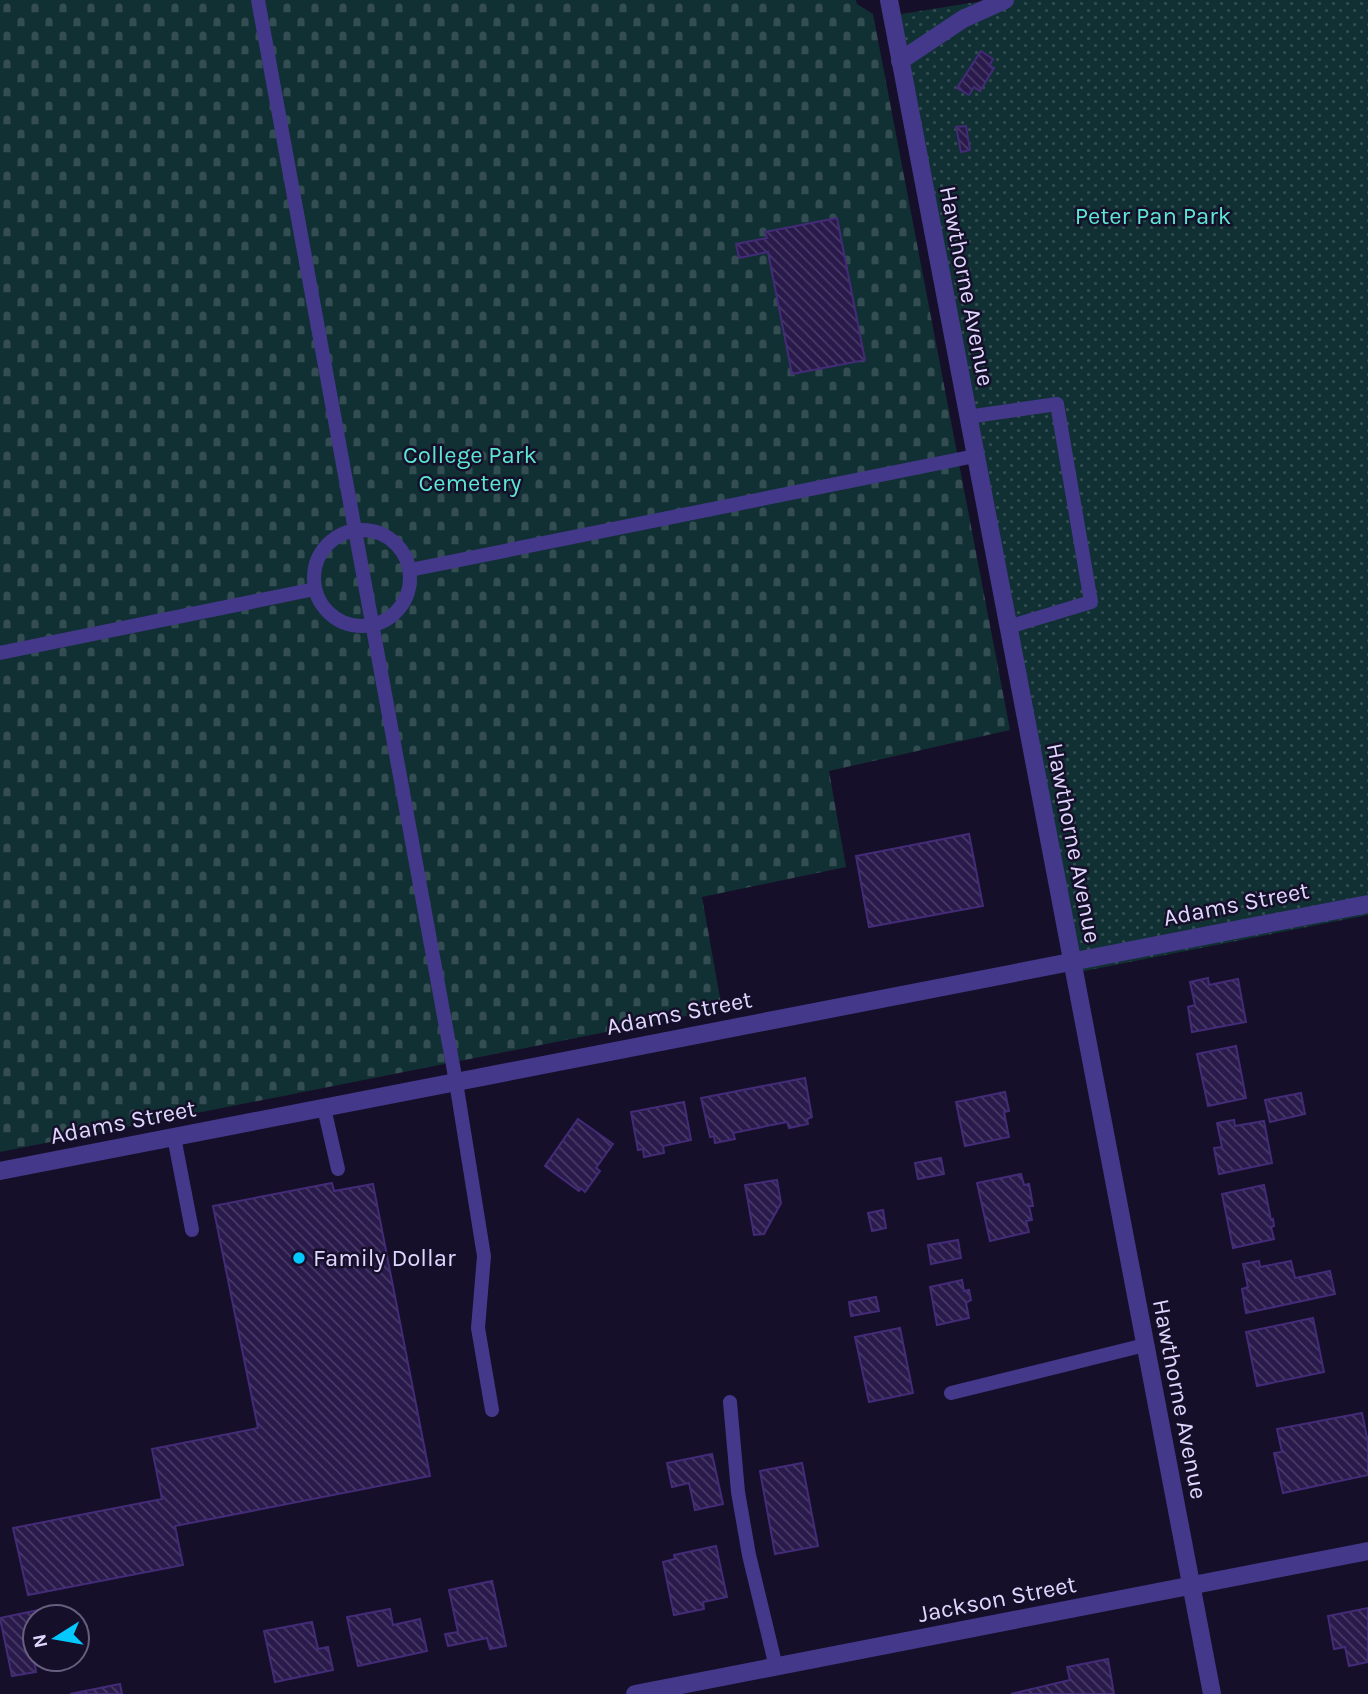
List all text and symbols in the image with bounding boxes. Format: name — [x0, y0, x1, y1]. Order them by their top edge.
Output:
street label: Hawthorne Avenue — [934, 183, 1000, 389]
park label: Peter Pan Park — [1075, 202, 1231, 230]
park label: College Park Cemetery — [403, 441, 537, 497]
street label: Hawthorne Avenue — [1041, 740, 1107, 946]
street label: Adams Street — [1161, 876, 1311, 932]
street label: Adams Street — [604, 985, 754, 1041]
street label: Adams Street — [48, 1094, 198, 1150]
place label: Family Dollar — [313, 1244, 456, 1272]
marker: Family Dollar — [291, 1250, 307, 1266]
street label: Hawthorne Avenue — [1147, 1296, 1213, 1502]
street label: Jackson Street — [915, 1570, 1079, 1628]
north arrow — [21, 1603, 91, 1673]
text: N — [28, 1632, 52, 1650]

